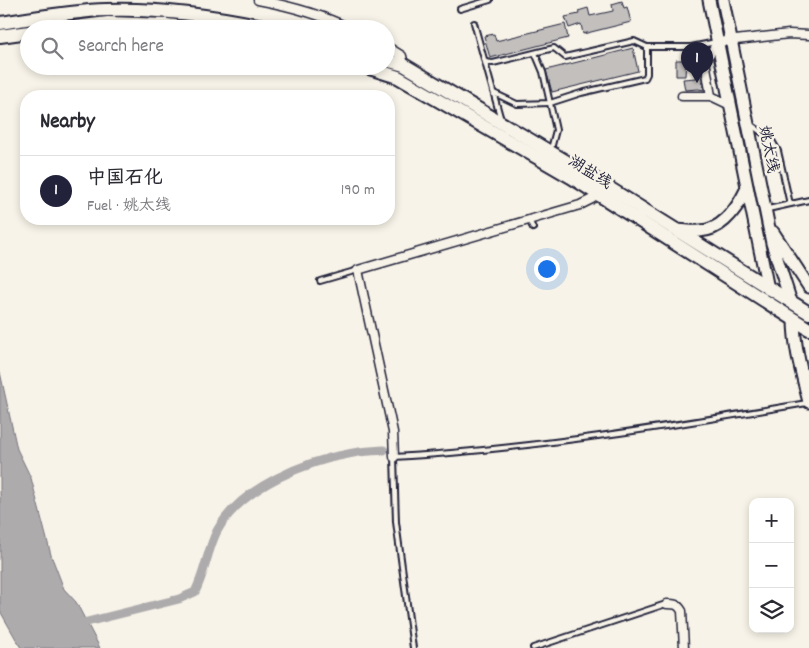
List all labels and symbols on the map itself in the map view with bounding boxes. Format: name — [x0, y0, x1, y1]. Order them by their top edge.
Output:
pin: 1 — [681, 42, 713, 83]
street label: 姚太线 — [752, 124, 783, 175]
street label: 湖盐线 — [563, 151, 616, 196]
your location — [534, 256, 560, 282]

